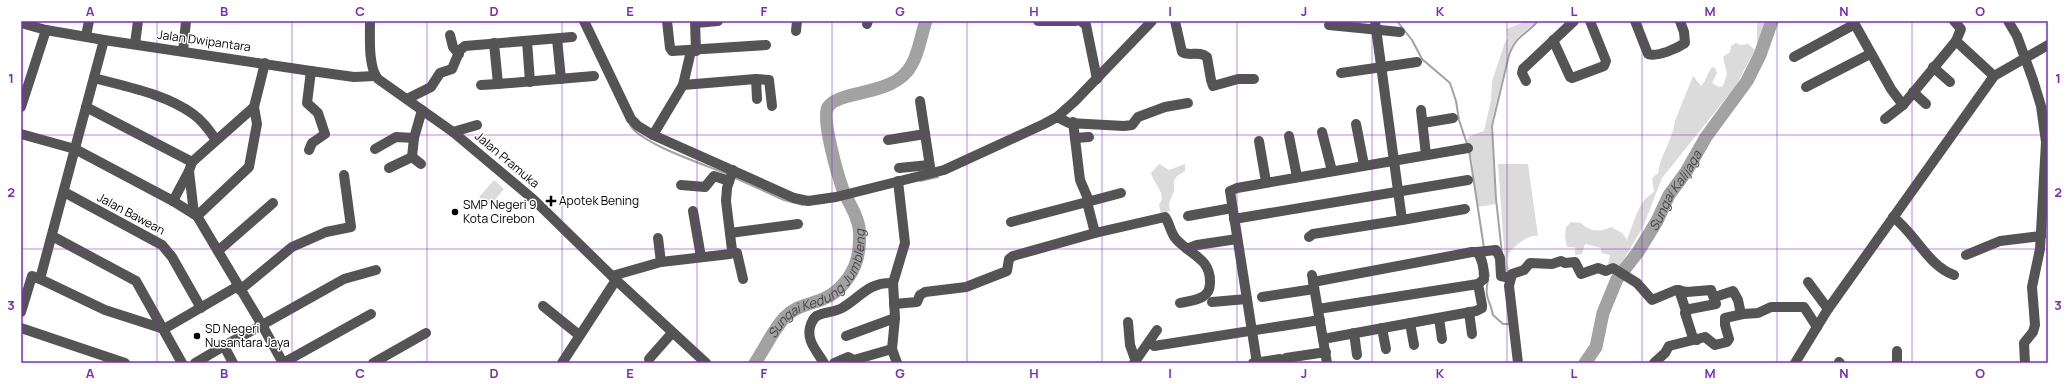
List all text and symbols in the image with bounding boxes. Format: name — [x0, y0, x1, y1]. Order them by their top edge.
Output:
text: A — [86, 2, 95, 20]
text: B — [220, 2, 228, 20]
text: C — [355, 2, 365, 20]
text: D — [489, 2, 499, 20]
text: E — [626, 2, 634, 20]
text: F — [761, 2, 768, 20]
text: G — [895, 2, 905, 20]
text: H — [1029, 2, 1039, 20]
text: I — [1168, 2, 1172, 20]
text: J — [1301, 2, 1307, 20]
text: K — [1436, 2, 1445, 20]
text: L — [1571, 2, 1578, 20]
text: M — [1704, 2, 1716, 20]
text: N — [1839, 2, 1849, 20]
text: O — [1975, 2, 1985, 20]
street label: Jalan Dwipantara — [156, 26, 252, 55]
text: 1 — [8, 69, 14, 87]
text: 1 — [2055, 69, 2061, 87]
street label: Jalan Pramuka — [472, 128, 543, 192]
water label: Sungai Kalijaga — [1644, 146, 1706, 234]
text: 2 — [7, 183, 15, 201]
text: 2 — [2054, 183, 2062, 201]
street label: Jalan Bawean — [94, 189, 168, 239]
place label: Apotek Bening — [559, 192, 639, 209]
place label: SMP Negeri 9 Kota Cirebon — [463, 196, 536, 227]
marker: Apotek Bening — [546, 196, 556, 206]
marker: SMP Negeri 9 Kota Cirebon — [450, 207, 460, 217]
water label: Sungai Kedung Jumbleng — [763, 228, 869, 341]
text: 3 — [7, 296, 15, 314]
text: 3 — [2054, 296, 2062, 314]
place label: SD Negeri Nusantara Jaya — [205, 320, 290, 351]
marker: SD Negeri Nusantara Jaya — [192, 331, 202, 341]
text: A — [86, 364, 95, 382]
text: B — [220, 364, 228, 382]
text: C — [355, 364, 365, 382]
text: D — [489, 364, 499, 382]
text: E — [626, 364, 634, 382]
text: F — [761, 364, 768, 382]
text: G — [895, 364, 905, 382]
text: H — [1029, 364, 1039, 382]
text: I — [1168, 364, 1172, 382]
text: J — [1301, 364, 1307, 382]
text: K — [1436, 364, 1445, 382]
text: L — [1571, 364, 1578, 382]
text: M — [1704, 364, 1716, 382]
text: N — [1839, 364, 1849, 382]
text: O — [1975, 364, 1985, 382]

